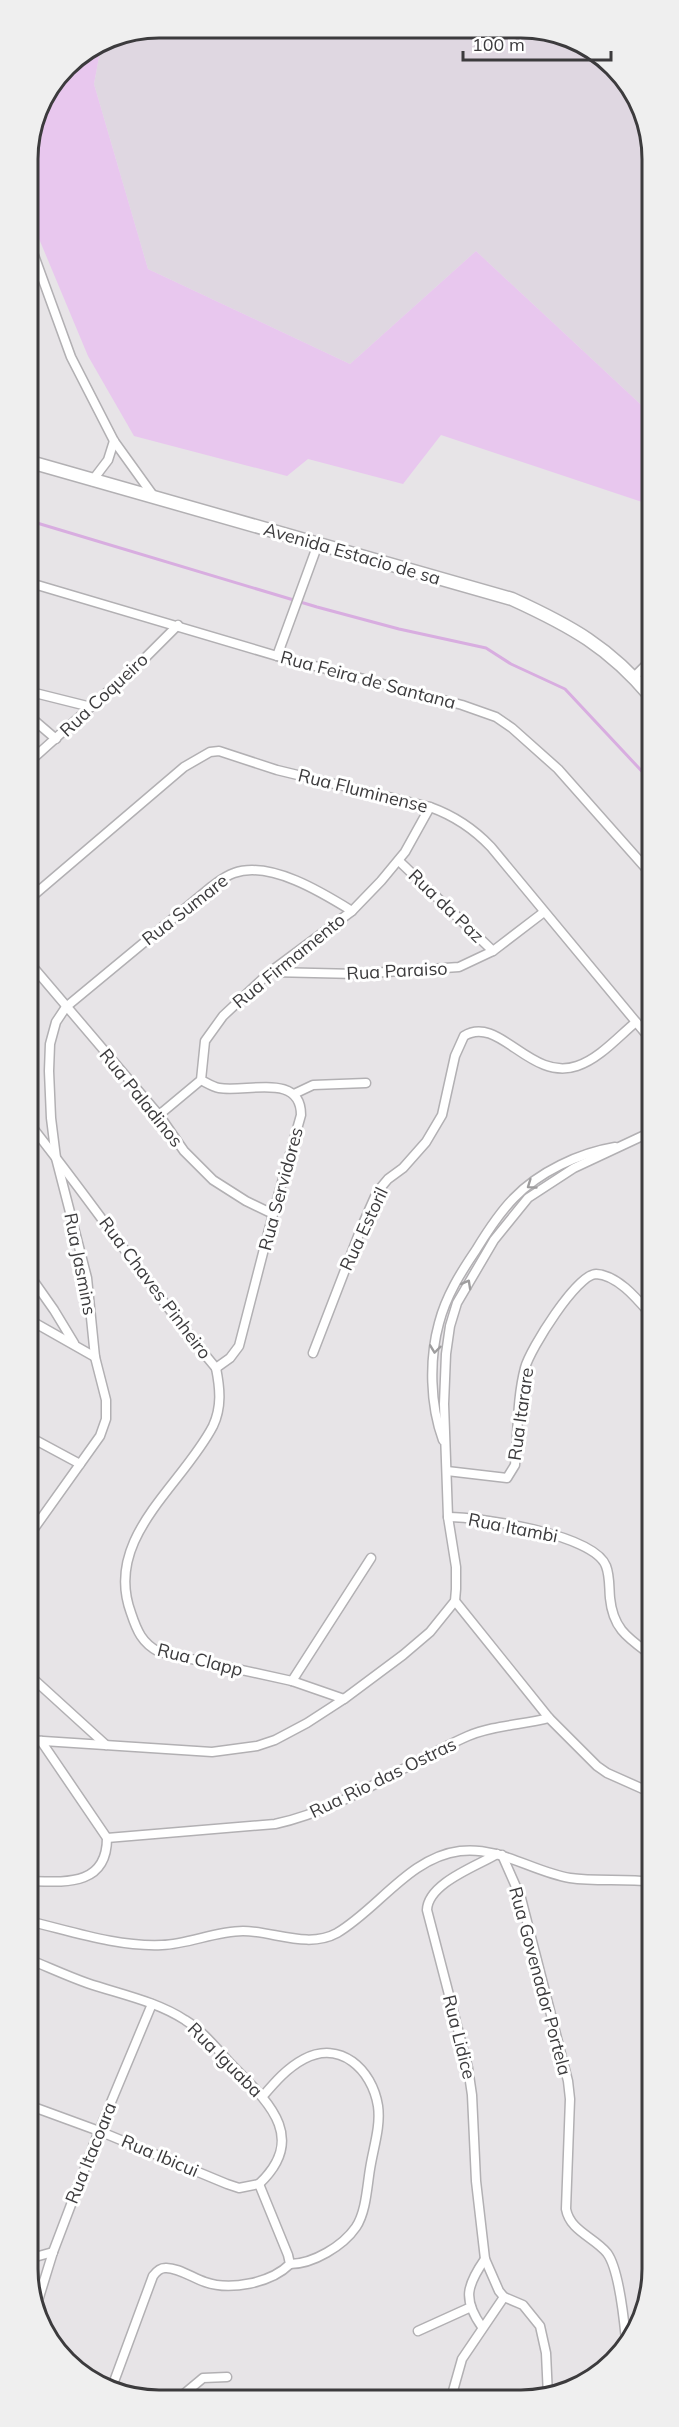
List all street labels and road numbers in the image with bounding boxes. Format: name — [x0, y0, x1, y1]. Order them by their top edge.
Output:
street label: Avenida Estacio de sa — [261, 517, 443, 590]
street label: Rua Feira de Santana — [278, 645, 458, 714]
street label: Rua Coqueiro — [55, 648, 153, 741]
street label: Rua Fluminense — [296, 763, 430, 818]
street label: Rua da Paz — [404, 864, 489, 947]
street label: Rua Sumare — [137, 869, 232, 950]
street label: Rua Firmamento — [228, 908, 350, 1013]
street label: Rua Paraiso — [346, 956, 448, 985]
street label: Rua Paladinos — [95, 1044, 188, 1152]
street label: Rua Servidores — [253, 1125, 308, 1253]
street label: Rua Estoril — [334, 1183, 393, 1274]
street label: Rua Jasmins — [59, 1211, 102, 1317]
street label: Rua Chaves Pinheiro — [94, 1212, 217, 1364]
street label: Rua Itarare — [503, 1366, 538, 1462]
street label: Rua Itambi — [466, 1508, 560, 1547]
street label: Rua Clapp — [155, 1638, 245, 1681]
street label: Rua Rio das Ostras — [306, 1732, 460, 1823]
street label: Rua Govenador Portela — [504, 1884, 577, 2078]
street label: Rua Lidice — [438, 1992, 481, 2081]
street label: Rua Iguaba — [183, 2017, 268, 2102]
street label: Rua Itacoara — [60, 2099, 121, 2207]
street label: Rua Ibicui — [118, 2129, 202, 2182]

